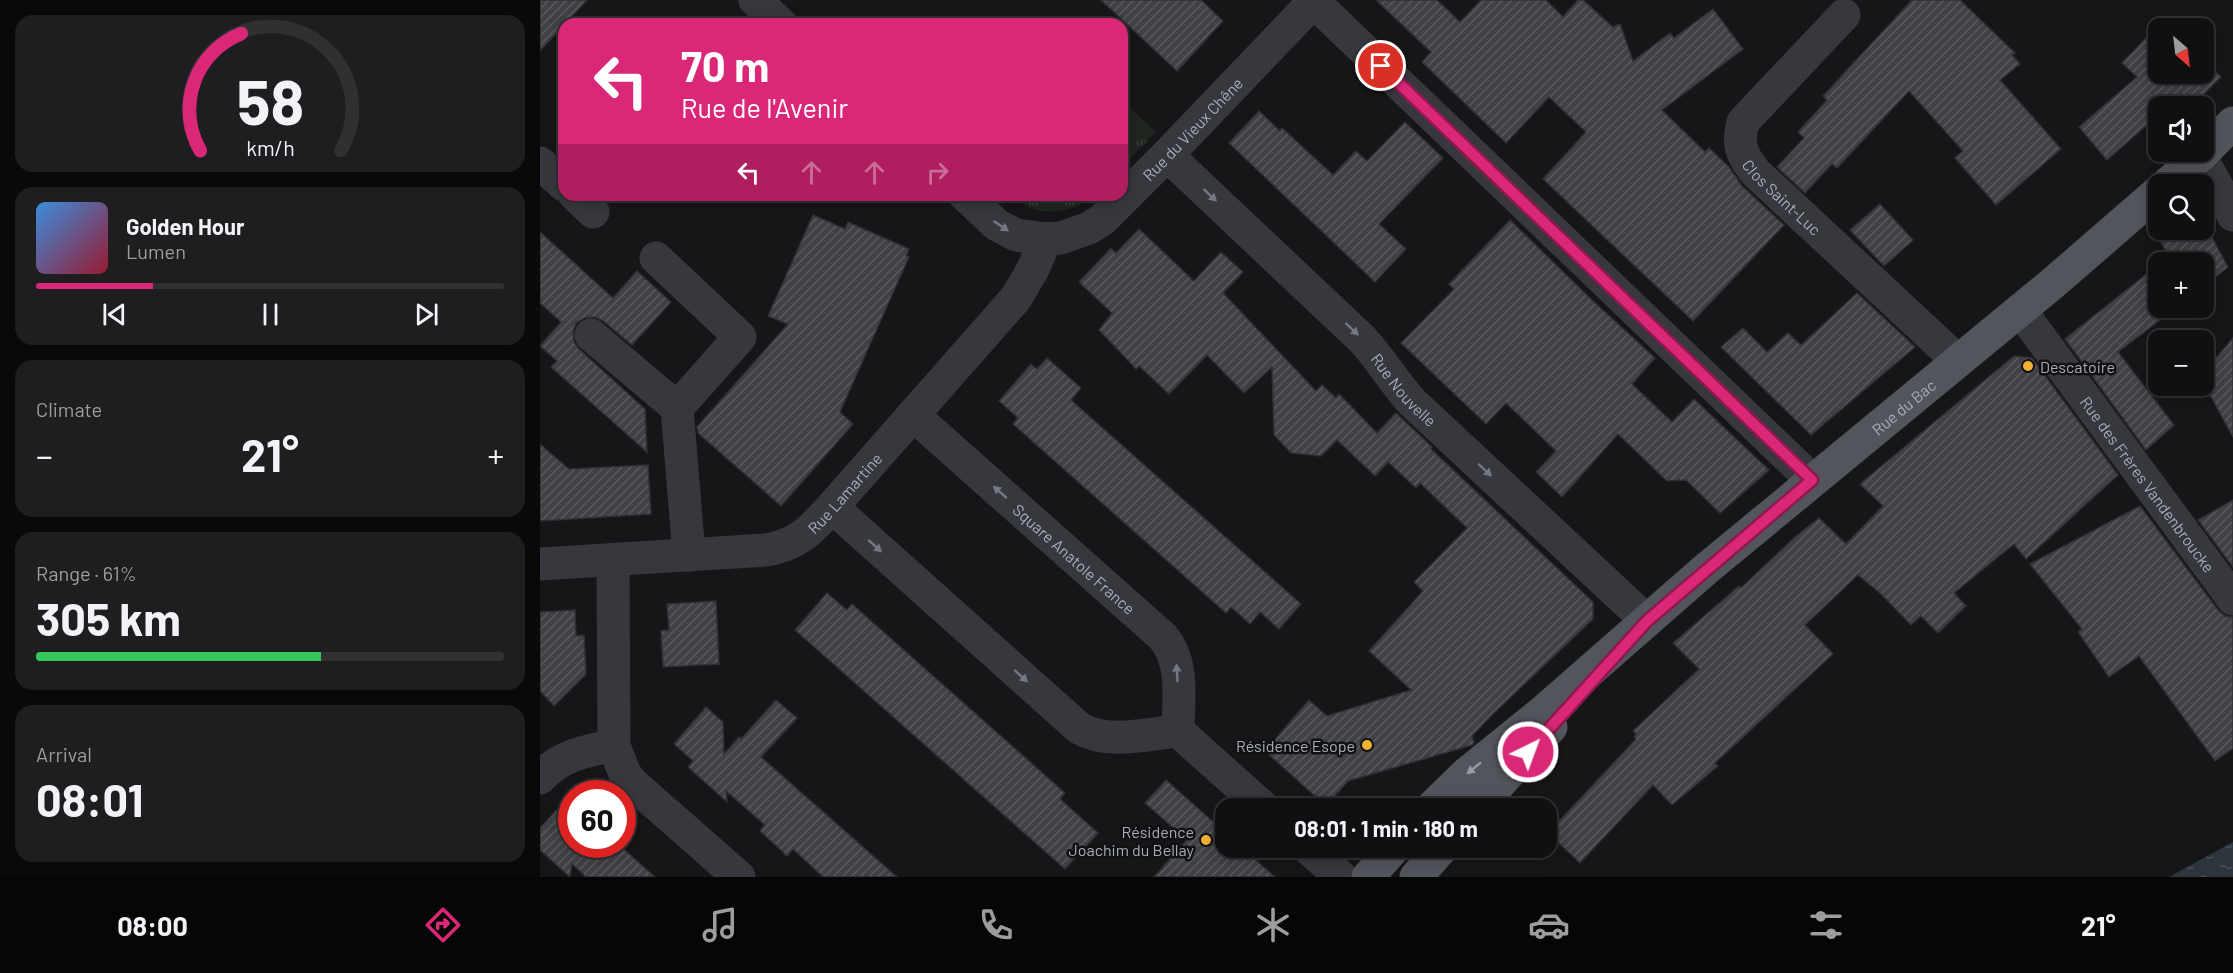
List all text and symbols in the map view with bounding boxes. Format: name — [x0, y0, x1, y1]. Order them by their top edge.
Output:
north arrow — [2148, 18, 2214, 84]
map controls — [2148, 18, 2214, 396]
text: 70 m — [681, 40, 769, 90]
pin — [1355, 40, 1406, 91]
icon: left — [582, 42, 660, 120]
icon: arrive — [1364, 49, 1397, 82]
text: 58 — [236, 63, 304, 137]
street label: Rue du Vieux Chêne — [1138, 73, 1246, 184]
text: Rue de l'Avenir — [681, 91, 848, 123]
button: sound — [2148, 96, 2214, 162]
text: km/h — [246, 135, 294, 160]
street label: Clos Saint-Luc — [1739, 155, 1825, 238]
icon: left — [732, 156, 765, 189]
icon: ahead — [795, 156, 828, 189]
icon: ahead — [858, 156, 891, 189]
icon: right — [921, 156, 954, 189]
button: search — [2148, 174, 2214, 240]
one-way arrow — [1202, 188, 1216, 202]
text: Golden Hour — [126, 213, 244, 239]
one-way arrow — [993, 220, 1009, 231]
text: Lumen — [126, 239, 186, 263]
button: + — [2148, 252, 2214, 318]
icon: previous — [98, 298, 131, 331]
icon: pause — [254, 298, 287, 331]
icon: next — [410, 298, 443, 331]
one-way arrow — [1344, 322, 1359, 335]
button: − — [2148, 330, 2214, 396]
street label: Rue Nouvelle — [1368, 349, 1441, 430]
place label: Descatoire — [2040, 357, 2115, 376]
marker: Descatoire — [2021, 359, 2035, 373]
street label: Rue du Bac — [1867, 375, 1939, 438]
street label: Rue des Frères Vandenbroucke — [2077, 392, 2219, 576]
text: Climate — [36, 397, 102, 421]
text: 21° — [241, 427, 299, 481]
text: − — [36, 435, 53, 475]
text: + — [488, 435, 504, 475]
street label: Rue Lamartine — [803, 448, 885, 537]
one-way arrow — [1477, 463, 1492, 476]
one-way arrow — [993, 486, 1008, 499]
street label: Square Anatole France — [1010, 499, 1139, 618]
one-way arrow — [868, 539, 883, 553]
text: Range · 61% — [36, 561, 137, 585]
text: 305 km — [36, 591, 181, 645]
one-way arrow — [1173, 663, 1182, 682]
one-way arrow — [1013, 669, 1028, 682]
position arrow — [1496, 720, 1560, 784]
place label: Résidence Esope — [1236, 736, 1355, 755]
marker: Résidence Esope — [1360, 738, 1374, 752]
text: Arrival — [36, 742, 92, 766]
one-way arrow — [1467, 761, 1482, 773]
text: 08:01 — [36, 772, 143, 826]
speed limit sign: 60 — [558, 780, 636, 858]
text: 08:01 · 1 min · 180 m — [1294, 815, 1478, 841]
place label: Résidence Joachim du Bellay — [1069, 822, 1195, 859]
marker: Résidence Joachim du Bellay — [1199, 833, 1213, 847]
icon: directions — [422, 904, 464, 946]
icon: music — [699, 904, 741, 946]
icon: phone — [975, 904, 1017, 946]
icon: climate — [1252, 904, 1294, 946]
icon: car — [1528, 904, 1570, 946]
icon: filters — [1805, 904, 1847, 946]
text: 08:00 — [117, 909, 188, 941]
text: 21° — [2081, 909, 2116, 941]

